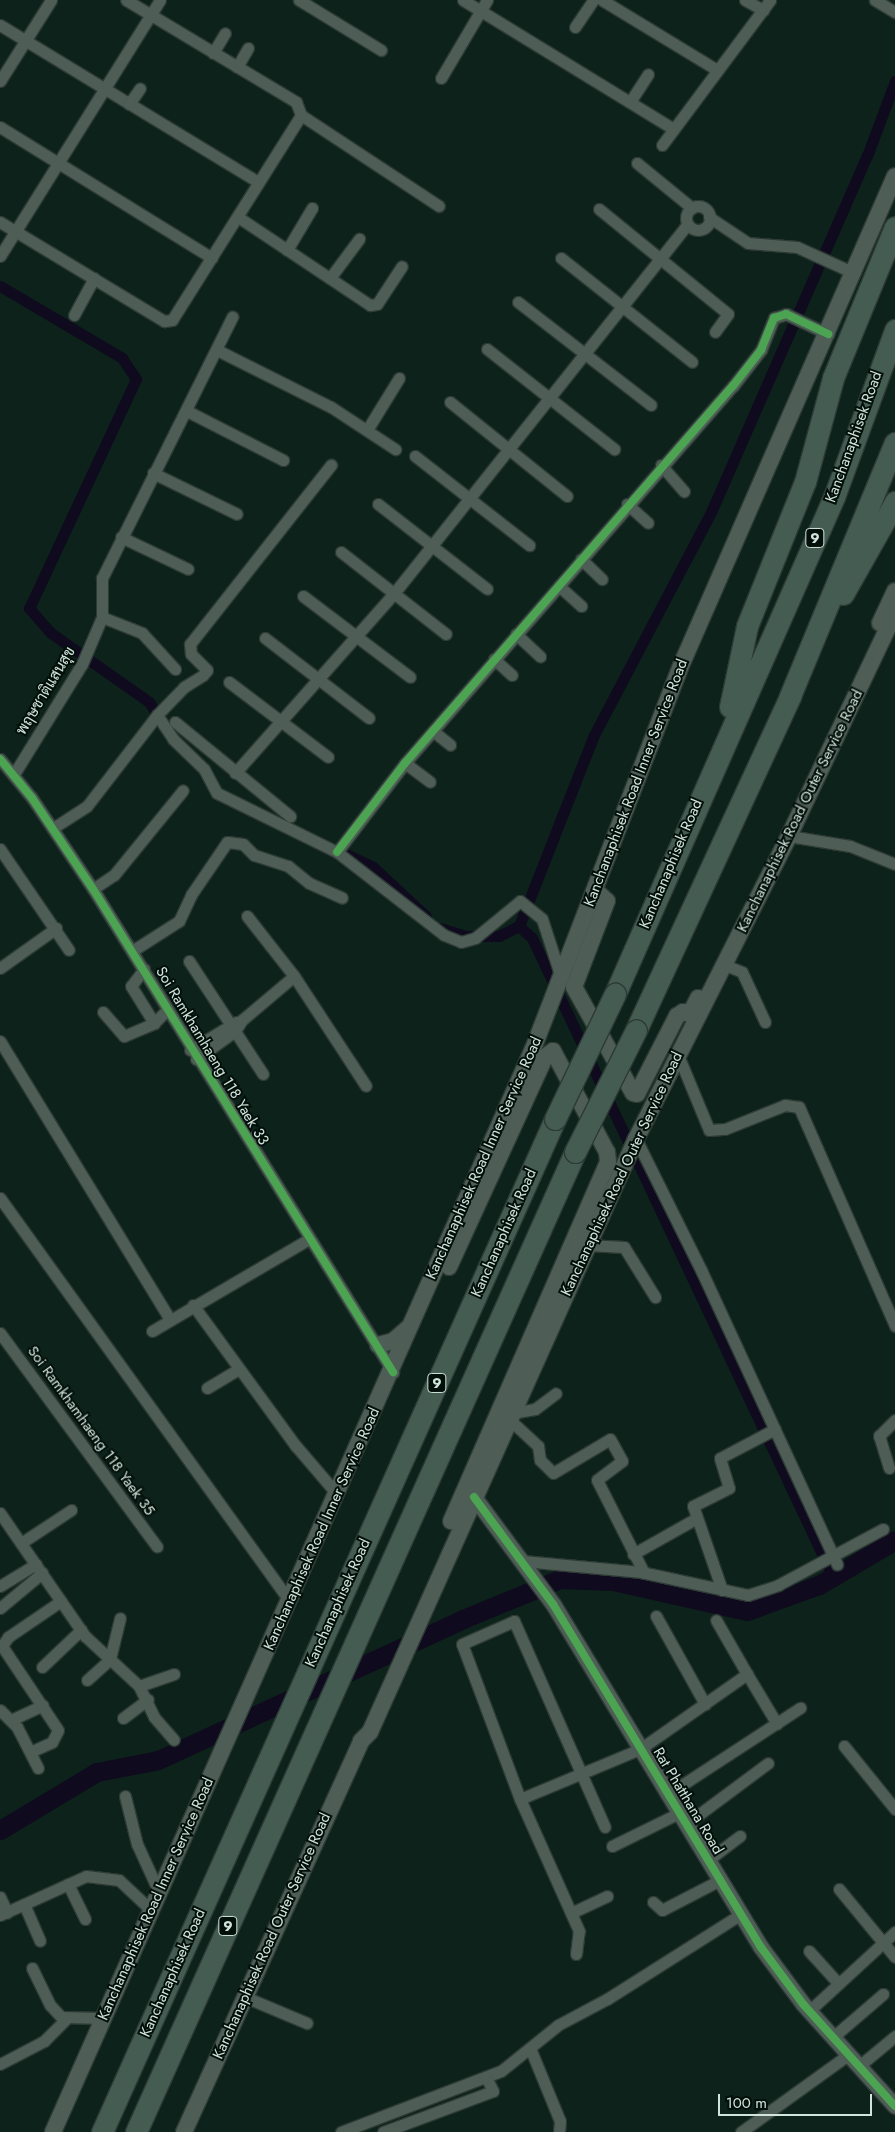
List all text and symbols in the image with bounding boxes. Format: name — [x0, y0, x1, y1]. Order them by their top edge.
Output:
street label: Kanchanaphisek Road — [822, 369, 886, 505]
road number: 9 — [805, 526, 825, 550]
street label: พฤษชาติแสนสุข — [13, 644, 79, 738]
street label: Kanchanaphisek Road Inner Service Road — [580, 657, 692, 909]
street label: Kanchanaphisek Road Outer Service Road — [733, 687, 867, 935]
street label: Kanchanaphisek Road — [636, 797, 706, 931]
street label: Soi Ramkhamhaeng 118 Yaek 33 — [152, 964, 272, 1148]
street label: Kanchanaphisek Road Inner Service Road — [422, 1034, 546, 1282]
street label: Kanchanaphisek Road Outer Service Road — [557, 1049, 687, 1299]
street label: Kanchanaphisek Road — [468, 1166, 540, 1300]
street label: Soi Ramkhamhaeng 118 Yaek 35 — [23, 1343, 159, 1519]
road number: 9 — [427, 1372, 447, 1395]
street label: Kanchanaphisek Road Inner Service Road — [260, 1405, 384, 1653]
street label: Kanchanaphisek Road — [302, 1536, 374, 1670]
street label: Rat Phatthana Road — [649, 1744, 727, 1858]
street label: Kanchanaphisek Road Inner Service Road — [94, 1775, 218, 2023]
street label: Kanchanaphisek Road Outer Service Road — [209, 1810, 335, 2062]
street label: Kanchanaphisek Road — [137, 1906, 209, 2040]
road number: 9 — [218, 1914, 238, 1938]
scale bar — [720, 2084, 874, 2116]
text: 100 m — [726, 2092, 767, 2114]

